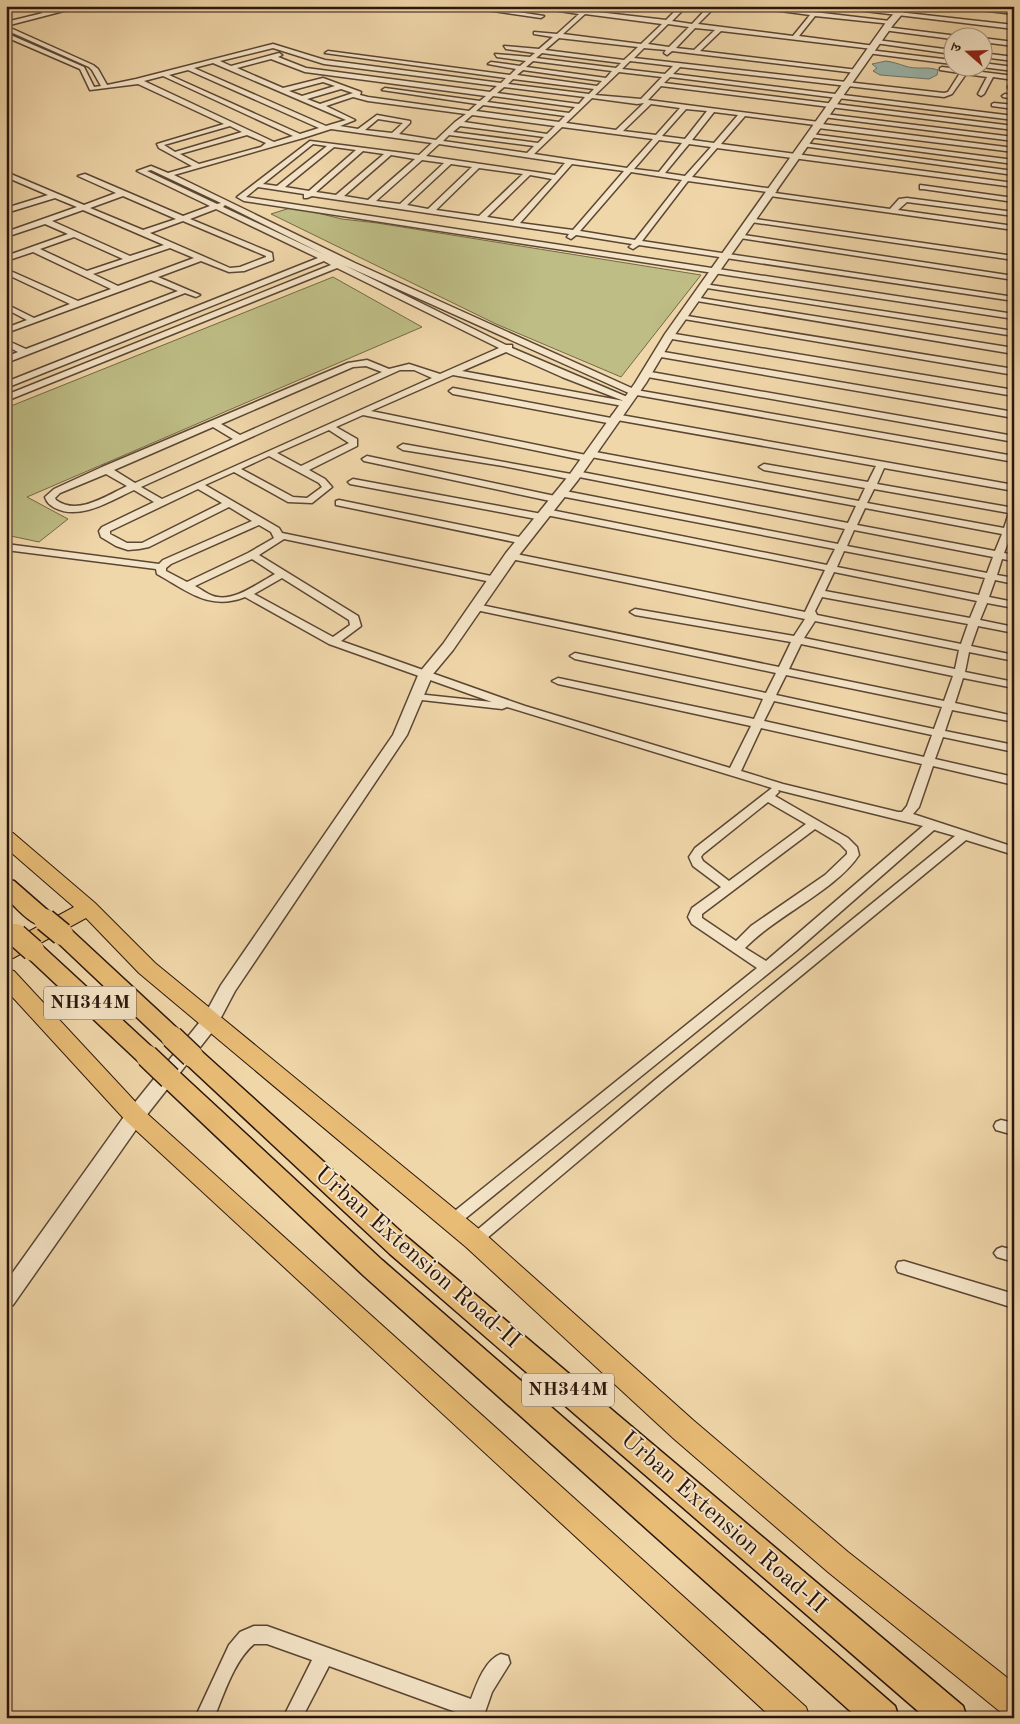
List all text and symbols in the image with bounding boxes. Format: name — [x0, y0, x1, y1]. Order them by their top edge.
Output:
north arrow — [942, 28, 992, 78]
text: उ — [949, 41, 965, 55]
road number: NH344M — [44, 986, 136, 1020]
street label: Urban Extension Road-II — [310, 1162, 524, 1354]
road number: NH344M — [522, 1374, 614, 1406]
street label: Urban Extension Road-II — [616, 1427, 830, 1619]

